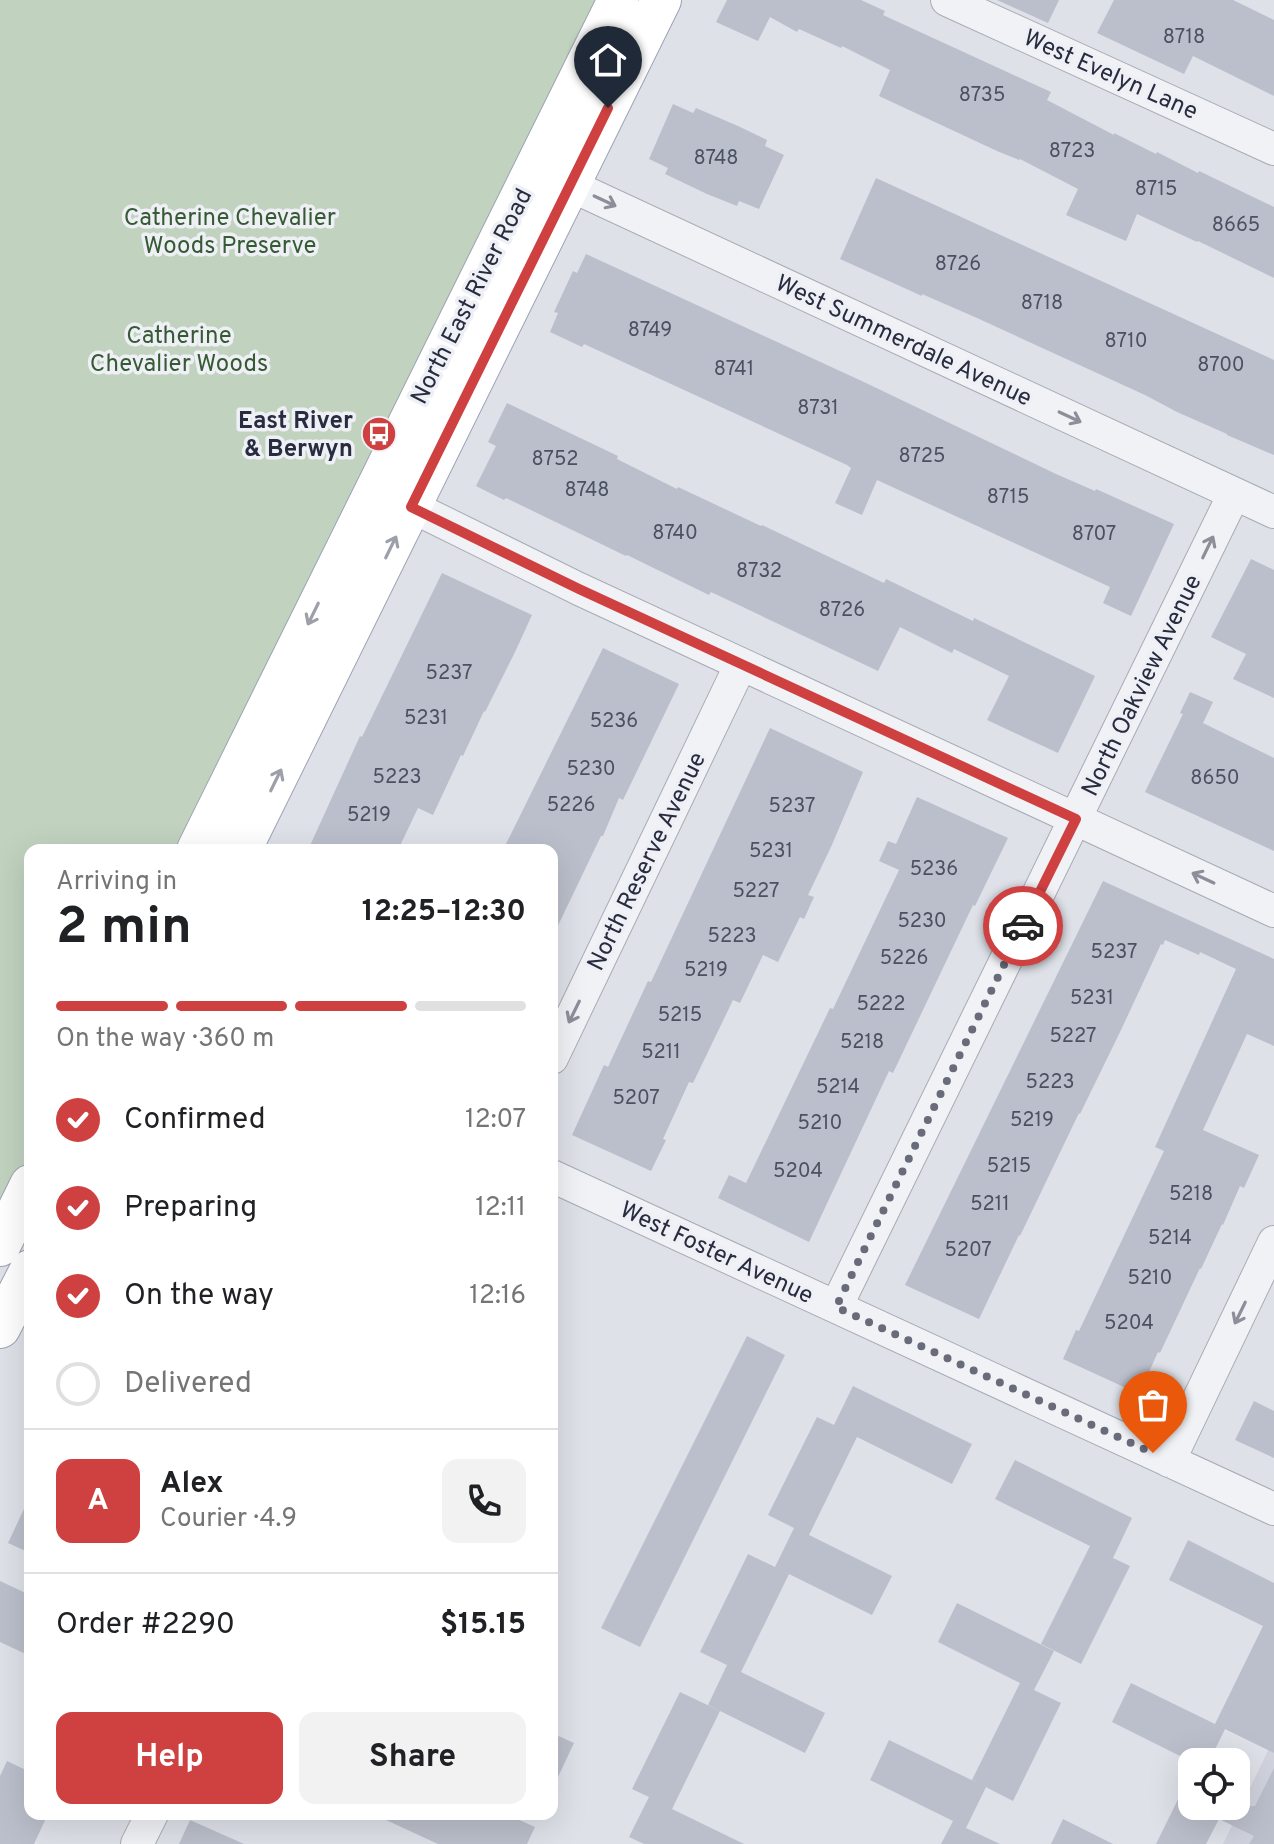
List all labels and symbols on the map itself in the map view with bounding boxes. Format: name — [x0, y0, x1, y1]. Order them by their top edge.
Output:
street label: West Evelyn Lane — [1018, 24, 1202, 128]
house number: 8718 — [1163, 25, 1205, 51]
pin — [574, 26, 642, 108]
house number: 8735 — [959, 83, 1005, 109]
house number: 8723 — [1049, 139, 1095, 165]
house number: 8748 — [693, 146, 739, 172]
house number: 8715 — [1135, 177, 1177, 203]
street label: North East River Road — [405, 184, 540, 410]
one-way arrow — [593, 194, 617, 209]
park label: Catherine Chevalier Woods Preserve — [124, 204, 336, 262]
house number: 8665 — [1212, 213, 1260, 239]
house number: 8726 — [935, 252, 981, 278]
street label: West Summerdale Avenue — [770, 269, 1036, 414]
house number: 8718 — [1021, 291, 1063, 317]
house number: 8749 — [628, 318, 672, 344]
park label: Catherine Chevalier Woods — [90, 322, 268, 380]
house number: 8710 — [1104, 329, 1148, 355]
house number: 8700 — [1197, 353, 1245, 379]
house number: 8741 — [714, 357, 754, 383]
house number: 8731 — [797, 396, 839, 422]
place label: East River & Berwyn — [238, 407, 353, 465]
one-way arrow — [1057, 410, 1081, 425]
bus stop icon: East River & Berwyn — [360, 415, 398, 453]
house number: 8725 — [899, 444, 945, 470]
house number: 8752 — [531, 447, 579, 473]
house number: 8748 — [564, 478, 610, 504]
house number: 8715 — [987, 485, 1029, 511]
house number: 8740 — [652, 521, 698, 547]
house number: 8707 — [1072, 522, 1116, 548]
one-way arrow — [384, 535, 399, 559]
one-way arrow — [1201, 536, 1216, 560]
house number: 8732 — [736, 559, 782, 585]
street label: North Oakview Avenue — [1076, 570, 1210, 802]
house number: 8726 — [819, 598, 865, 624]
one-way arrow — [305, 602, 320, 626]
house number: 5237 — [426, 661, 472, 687]
house number: 5231 — [404, 706, 448, 732]
house number: 5236 — [590, 709, 638, 735]
street label: North Reserve Avenue — [582, 748, 714, 976]
house number: 5230 — [566, 757, 616, 783]
house number: 5223 — [373, 765, 421, 791]
house number: 8650 — [1190, 766, 1240, 792]
one-way arrow — [269, 769, 284, 793]
house number: 5226 — [547, 793, 595, 819]
house number: 5237 — [769, 794, 815, 820]
house number: 5219 — [347, 803, 391, 829]
house number: 5231 — [749, 839, 793, 865]
house number: 5236 — [910, 857, 958, 883]
one-way arrow — [1192, 870, 1216, 885]
house number: 5227 — [732, 879, 780, 905]
courier — [983, 886, 1063, 966]
house number: 5230 — [897, 909, 947, 935]
house number: 5223 — [708, 924, 756, 950]
house number: 5237 — [1091, 940, 1137, 966]
house number: 5226 — [880, 946, 928, 972]
house number: 5219 — [684, 958, 728, 984]
house number: 5231 — [1070, 986, 1114, 1012]
house number: 5222 — [856, 992, 906, 1018]
one-way arrow — [566, 1000, 581, 1024]
house number: 5215 — [658, 1003, 702, 1029]
house number: 5227 — [1049, 1024, 1097, 1050]
house number: 5218 — [840, 1030, 884, 1056]
house number: 5211 — [641, 1040, 681, 1066]
house number: 5223 — [1026, 1070, 1074, 1096]
house number: 5214 — [816, 1075, 860, 1101]
house number: 5207 — [612, 1086, 660, 1112]
house number: 5219 — [1010, 1108, 1054, 1134]
house number: 5210 — [798, 1111, 842, 1137]
house number: 5215 — [987, 1154, 1031, 1180]
house number: 5204 — [773, 1159, 823, 1185]
house number: 5218 — [1169, 1182, 1213, 1208]
house number: 5211 — [970, 1192, 1010, 1218]
street label: West Foster Avenue — [615, 1196, 818, 1312]
house number: 5214 — [1148, 1226, 1192, 1252]
house number: 5207 — [944, 1238, 992, 1264]
house number: 5210 — [1128, 1266, 1172, 1292]
one-way arrow — [1232, 1300, 1247, 1324]
house number: 5204 — [1104, 1311, 1154, 1337]
pin — [1119, 1371, 1187, 1453]

